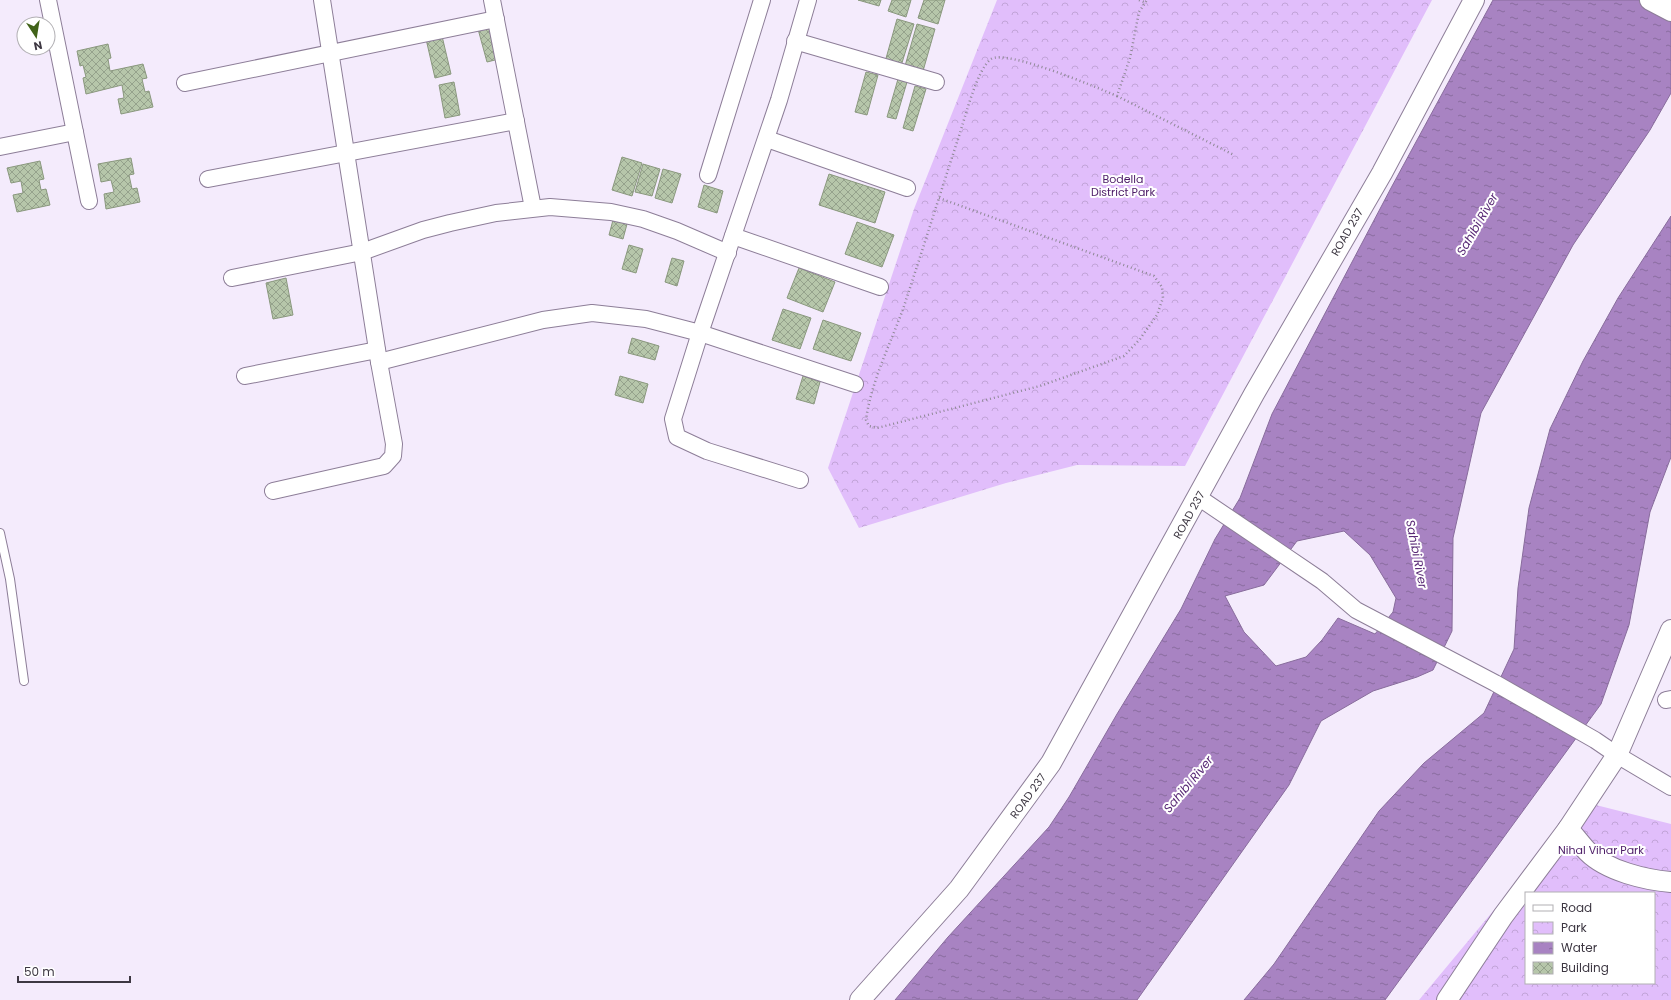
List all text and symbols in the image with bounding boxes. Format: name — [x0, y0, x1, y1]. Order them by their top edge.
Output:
north arrow — [16, 16, 56, 56]
text: N — [32, 37, 44, 54]
park label: Bodella District Park — [1091, 171, 1155, 200]
water label: Sahibi River — [1452, 189, 1502, 258]
street label: ROAD 237 — [1327, 205, 1367, 259]
street label: ROAD 237 — [1169, 488, 1209, 542]
water label: Sahibi River — [1402, 518, 1432, 590]
water label: Sahibi River — [1159, 752, 1217, 816]
street label: ROAD 237 — [1006, 770, 1050, 822]
park label: Nihal Vihar Park — [1558, 842, 1644, 858]
legend — [1525, 892, 1655, 984]
text: Road — [1561, 899, 1592, 916]
text: Park — [1561, 919, 1588, 936]
text: Water — [1561, 939, 1598, 956]
scale bar — [18, 958, 130, 984]
text: Building — [1561, 959, 1609, 976]
text: 50 m — [24, 963, 55, 980]

